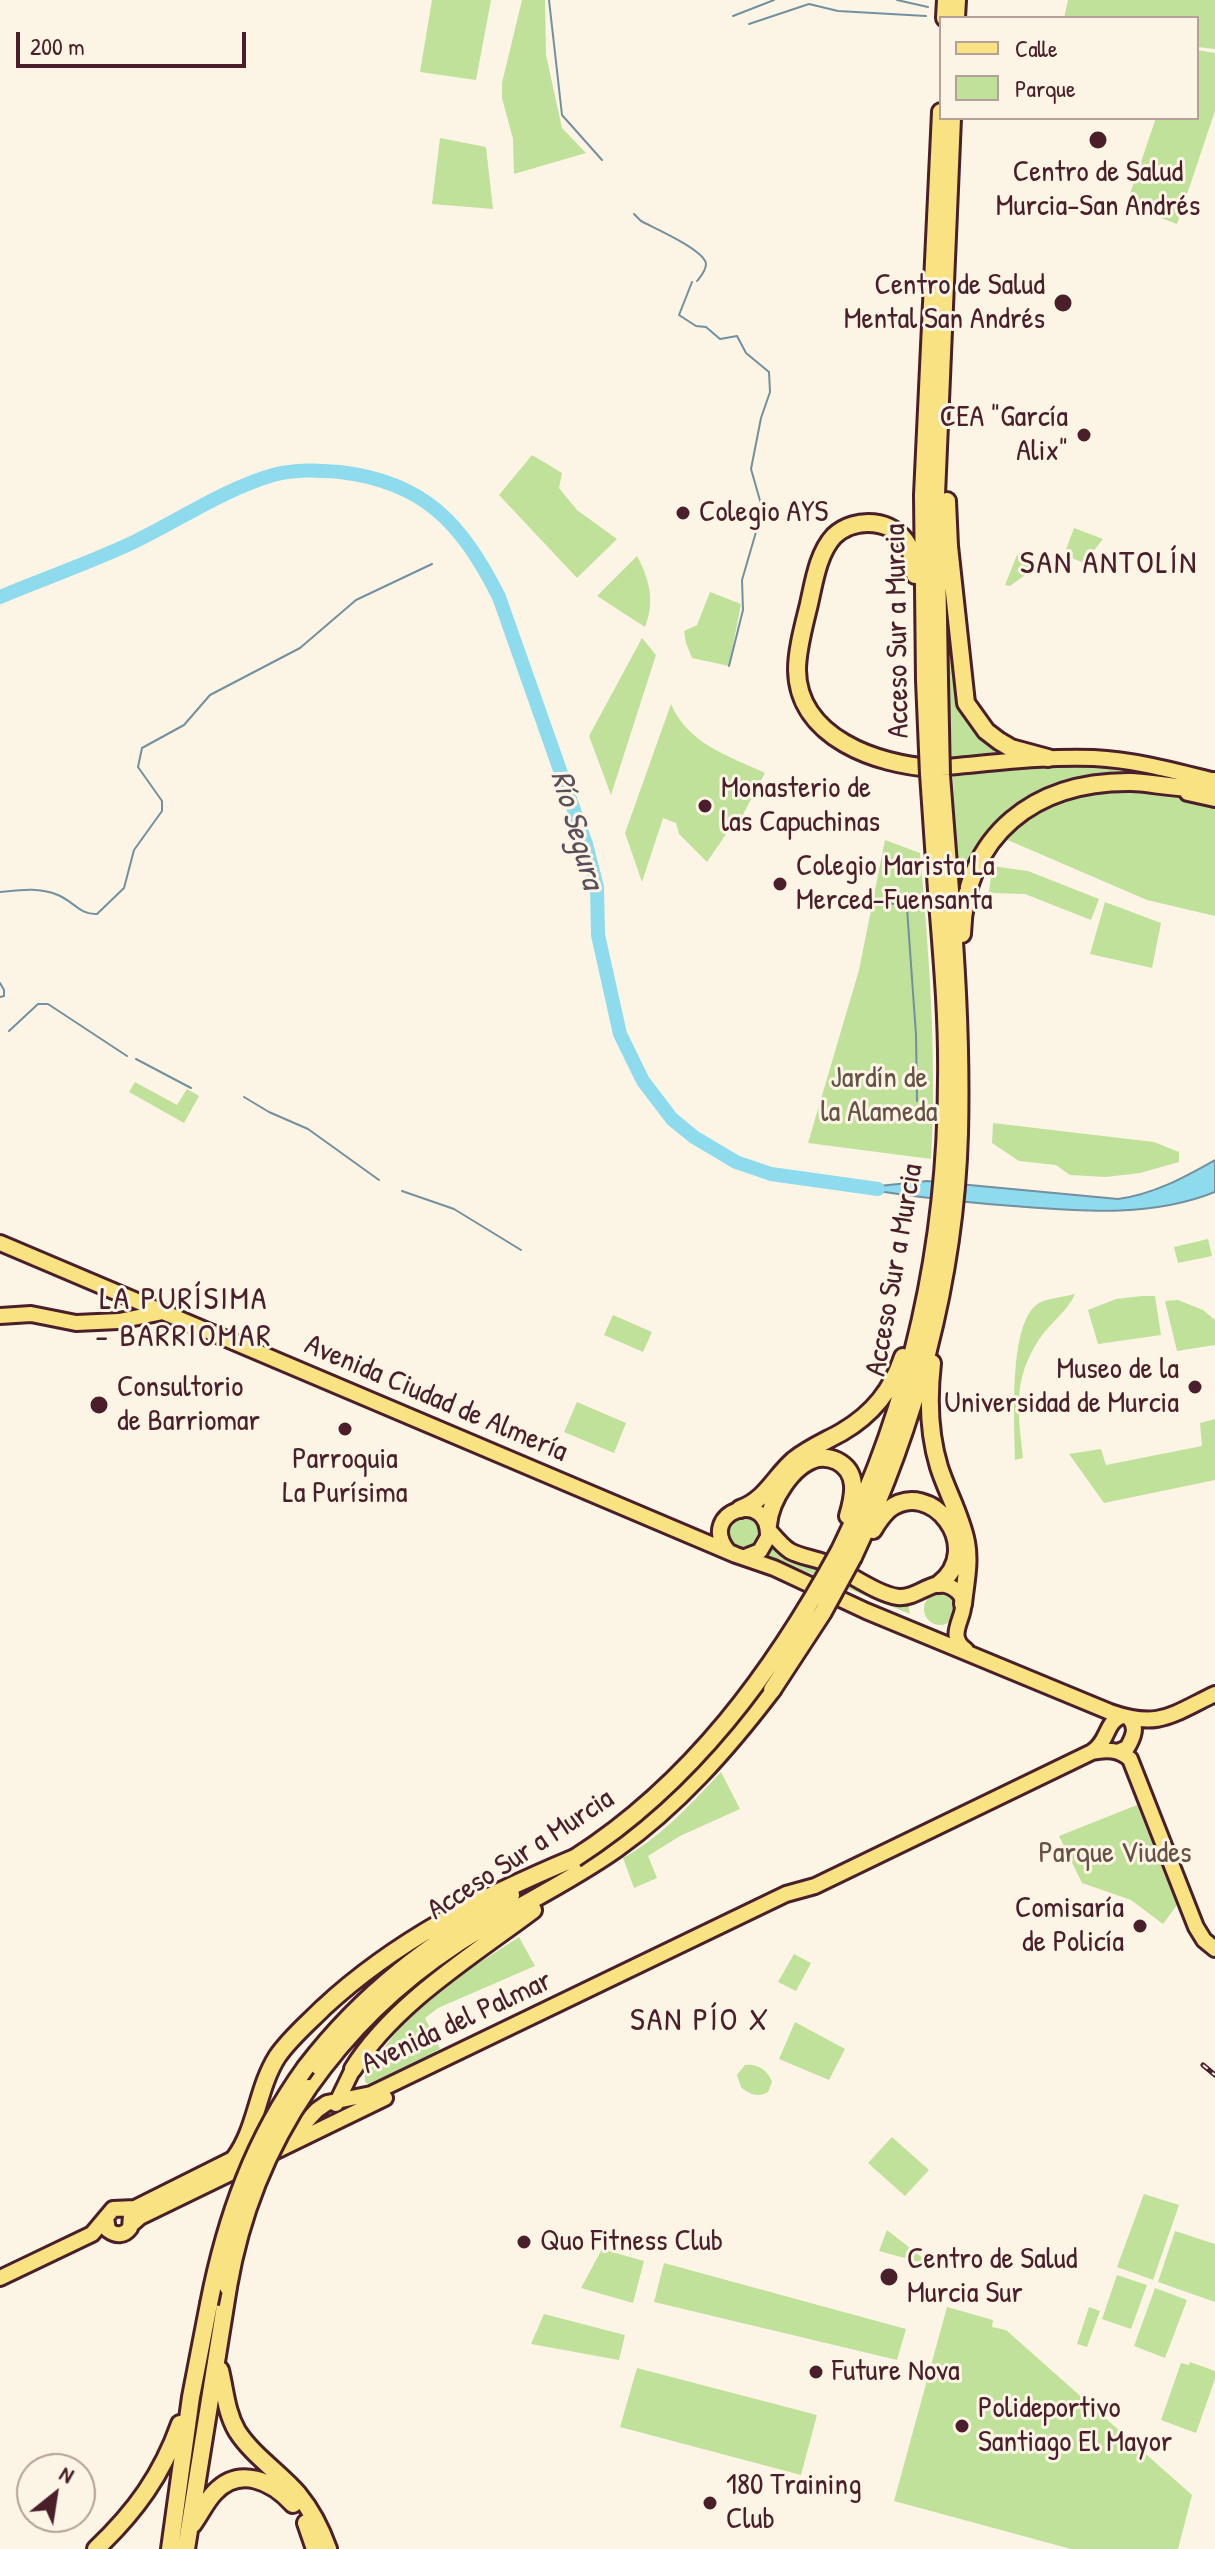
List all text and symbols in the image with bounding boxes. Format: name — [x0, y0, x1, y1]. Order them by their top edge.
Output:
scale bar — [20, 16, 250, 66]
legend — [939, 16, 1199, 120]
text: 200 m — [30, 30, 85, 62]
text: Calle — [1015, 32, 1057, 64]
text: Parque — [1015, 72, 1075, 104]
marker: Centro de Salud Murcia-San Andrés — [1087, 129, 1109, 151]
place label: Centro de Salud Murcia-San Andrés — [996, 155, 1200, 226]
place label: Centro de Salud Mental San Andrés — [844, 268, 1045, 338]
marker: Centro de Salud Mental San Andrés — [1052, 292, 1074, 314]
place label: CEA "García Alix" — [940, 400, 1068, 470]
marker: CEA "García Alix" — [1075, 426, 1093, 444]
place label: Colegio AYS — [699, 495, 828, 531]
marker: Colegio AYS — [674, 504, 692, 522]
street label: Acceso Sur a Murcia — [878, 523, 918, 739]
district label: SAN ANTOLÍN — [1020, 545, 1198, 583]
water label: Río Segura — [541, 766, 611, 894]
place label: Monasterio de las Capuchinas — [721, 771, 880, 842]
marker: Monasterio de las Capuchinas — [696, 797, 714, 815]
place label: Colegio Marista La Merced-Fuensanta — [796, 849, 995, 920]
marker: Colegio Marista La Merced-Fuensanta — [771, 875, 789, 893]
park label: Jardín de la Alameda — [821, 1061, 937, 1132]
street label: Acceso Sur a Murcia — [859, 1161, 931, 1379]
district label: LA PURÍSIMA - BARRIOMAR — [95, 1281, 273, 1356]
street label: Avenida Ciudad de Almería — [299, 1327, 573, 1471]
place label: Museo de la Universidad de Murcia — [944, 1352, 1179, 1422]
place label: Consultorio de Barriomar — [117, 1370, 260, 1440]
marker: Museo de la Universidad de Murcia — [1186, 1378, 1204, 1396]
marker: Consultorio de Barriomar — [88, 1394, 110, 1416]
marker: Parroquia La Purísima — [336, 1420, 354, 1438]
place label: Parroquia La Purísima — [283, 1442, 407, 1512]
street label: Acceso Sur a Murcia — [421, 1781, 621, 1929]
park label: Parque Viudes — [1038, 1836, 1192, 1872]
place label: Comisaría de Policía — [1015, 1891, 1124, 1962]
marker: Comisaría de Policía — [1131, 1917, 1149, 1935]
street label: Avenida del Palmar — [356, 1963, 558, 2083]
district label: SAN PÍO X — [630, 2002, 770, 2040]
place label: Quo Fitness Club — [540, 2224, 723, 2260]
marker: Quo Fitness Club — [515, 2233, 533, 2251]
place label: Centro de Salud Murcia Sur — [907, 2242, 1078, 2312]
marker: Centro de Salud Murcia Sur — [878, 2266, 900, 2288]
place label: Future Nova — [832, 2354, 960, 2390]
marker: Future Nova — [807, 2363, 825, 2381]
place label: Polideportivo Santiago El Mayor — [978, 2391, 1172, 2462]
marker: Polideportivo Santiago El Mayor — [953, 2417, 971, 2435]
north arrow — [16, 2453, 96, 2533]
text: N — [54, 2458, 80, 2490]
place label: 180 Training Club — [726, 2468, 861, 2538]
marker: 180 Training Club — [701, 2494, 719, 2512]

